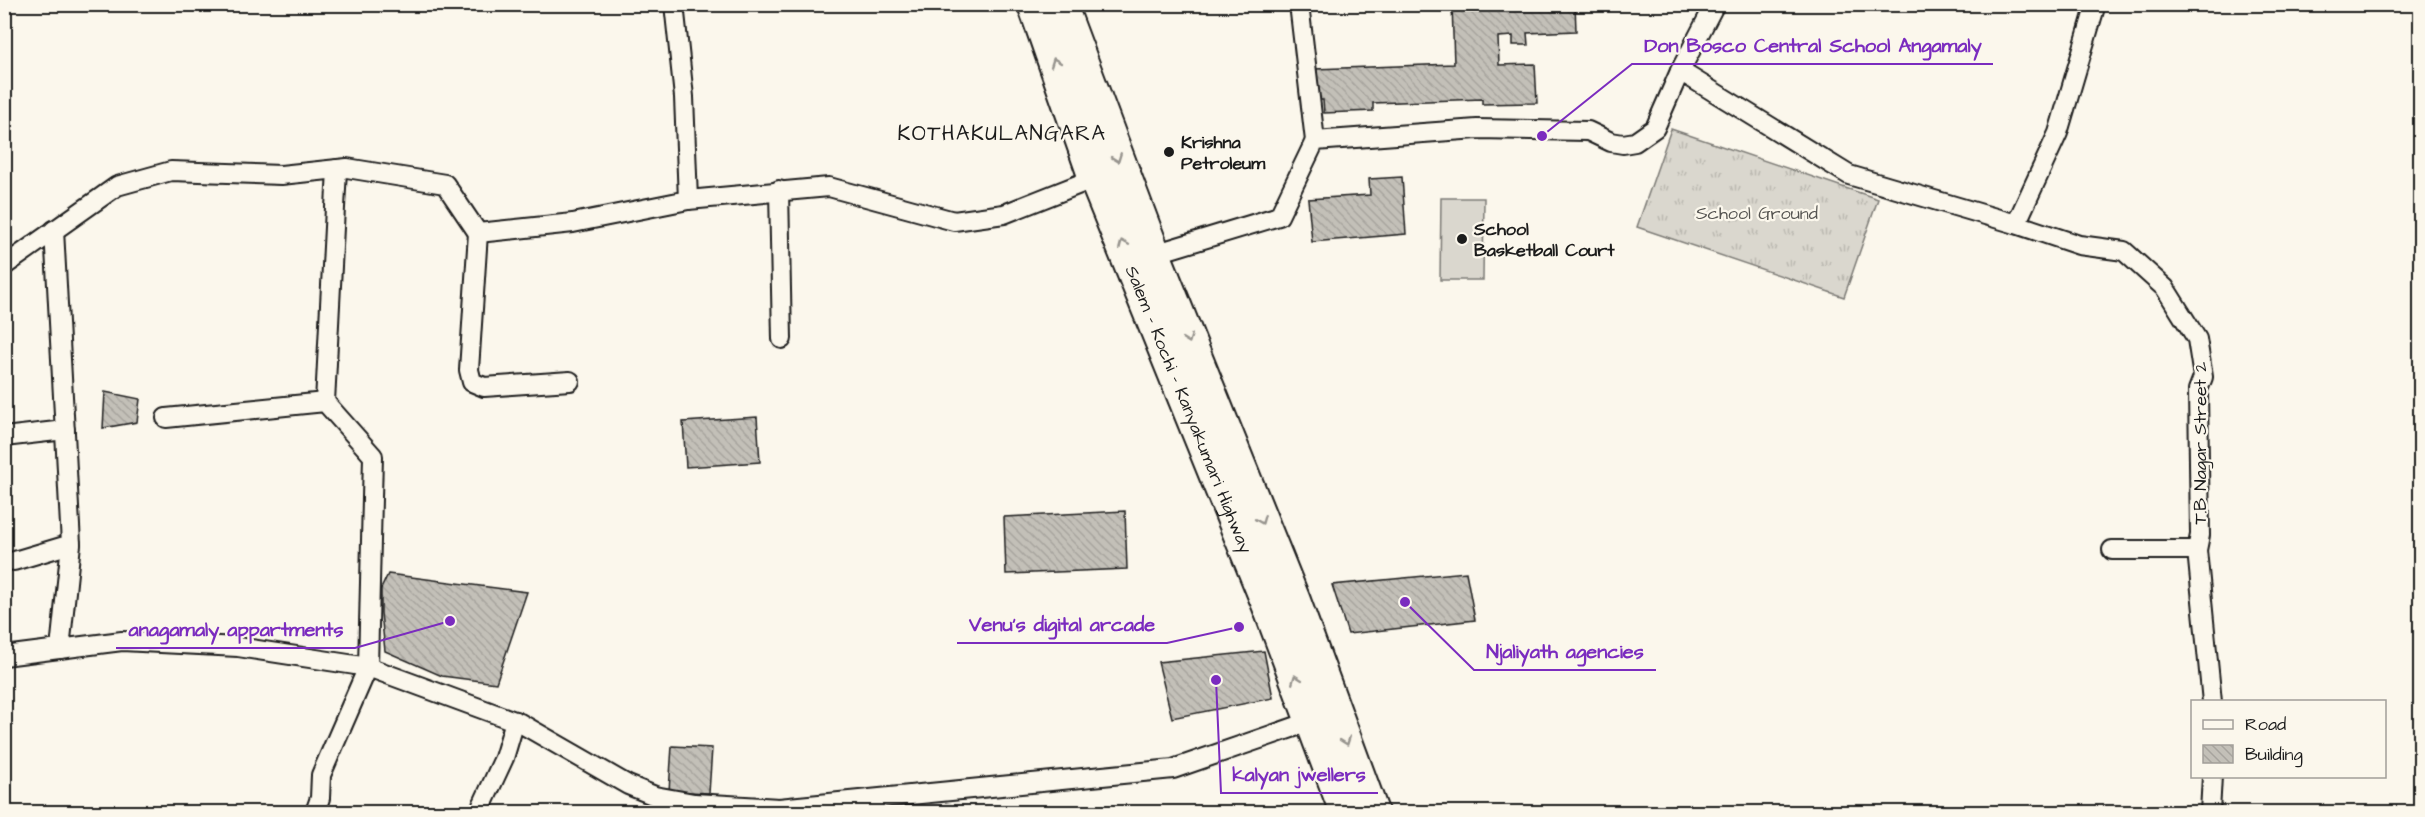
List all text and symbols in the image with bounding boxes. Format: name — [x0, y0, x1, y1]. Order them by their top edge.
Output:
callout: Don Bosco Central School Angamaly — [1632, 26, 1993, 64]
text: Don Bosco Central School Angamaly — [1644, 32, 1982, 61]
one-way arrow — [1049, 57, 1062, 68]
district label: KOTHAKULANGARA — [897, 119, 1107, 148]
place label: Krishna Petroleum — [1181, 130, 1266, 176]
marker: Krishna Petroleum — [1162, 145, 1176, 159]
one-way arrow — [1110, 152, 1122, 163]
park label: School Ground — [1696, 201, 1818, 226]
place label: School Basketball Court — [1473, 217, 1615, 263]
marker: School Basketball Court — [1455, 232, 1469, 246]
one-way arrow — [1118, 240, 1130, 251]
street label: Salem - Kochi - Kanyakumari Highway — [1119, 262, 1258, 558]
one-way arrow — [1181, 333, 1193, 344]
street label: T.B Nagar Street 2 — [2188, 361, 2214, 524]
one-way arrow — [1254, 514, 1266, 525]
callout: Venu's digital arcade — [957, 605, 1167, 643]
callout: anagamaly appartments — [116, 610, 355, 648]
text: Venu's digital arcade — [968, 611, 1155, 640]
text: anagamaly appartments — [128, 616, 343, 645]
callout: Njaliyath agencies — [1474, 632, 1656, 670]
text: Njaliyath agencies — [1486, 638, 1644, 667]
one-way arrow — [1291, 674, 1303, 685]
legend — [2191, 700, 2386, 778]
text: Road — [2245, 712, 2286, 737]
one-way arrow — [1339, 735, 1352, 746]
text: Building — [2245, 742, 2303, 768]
callout: kalyan jwellers — [1221, 755, 1378, 793]
text: kalyan jwellers — [1232, 761, 1366, 790]

